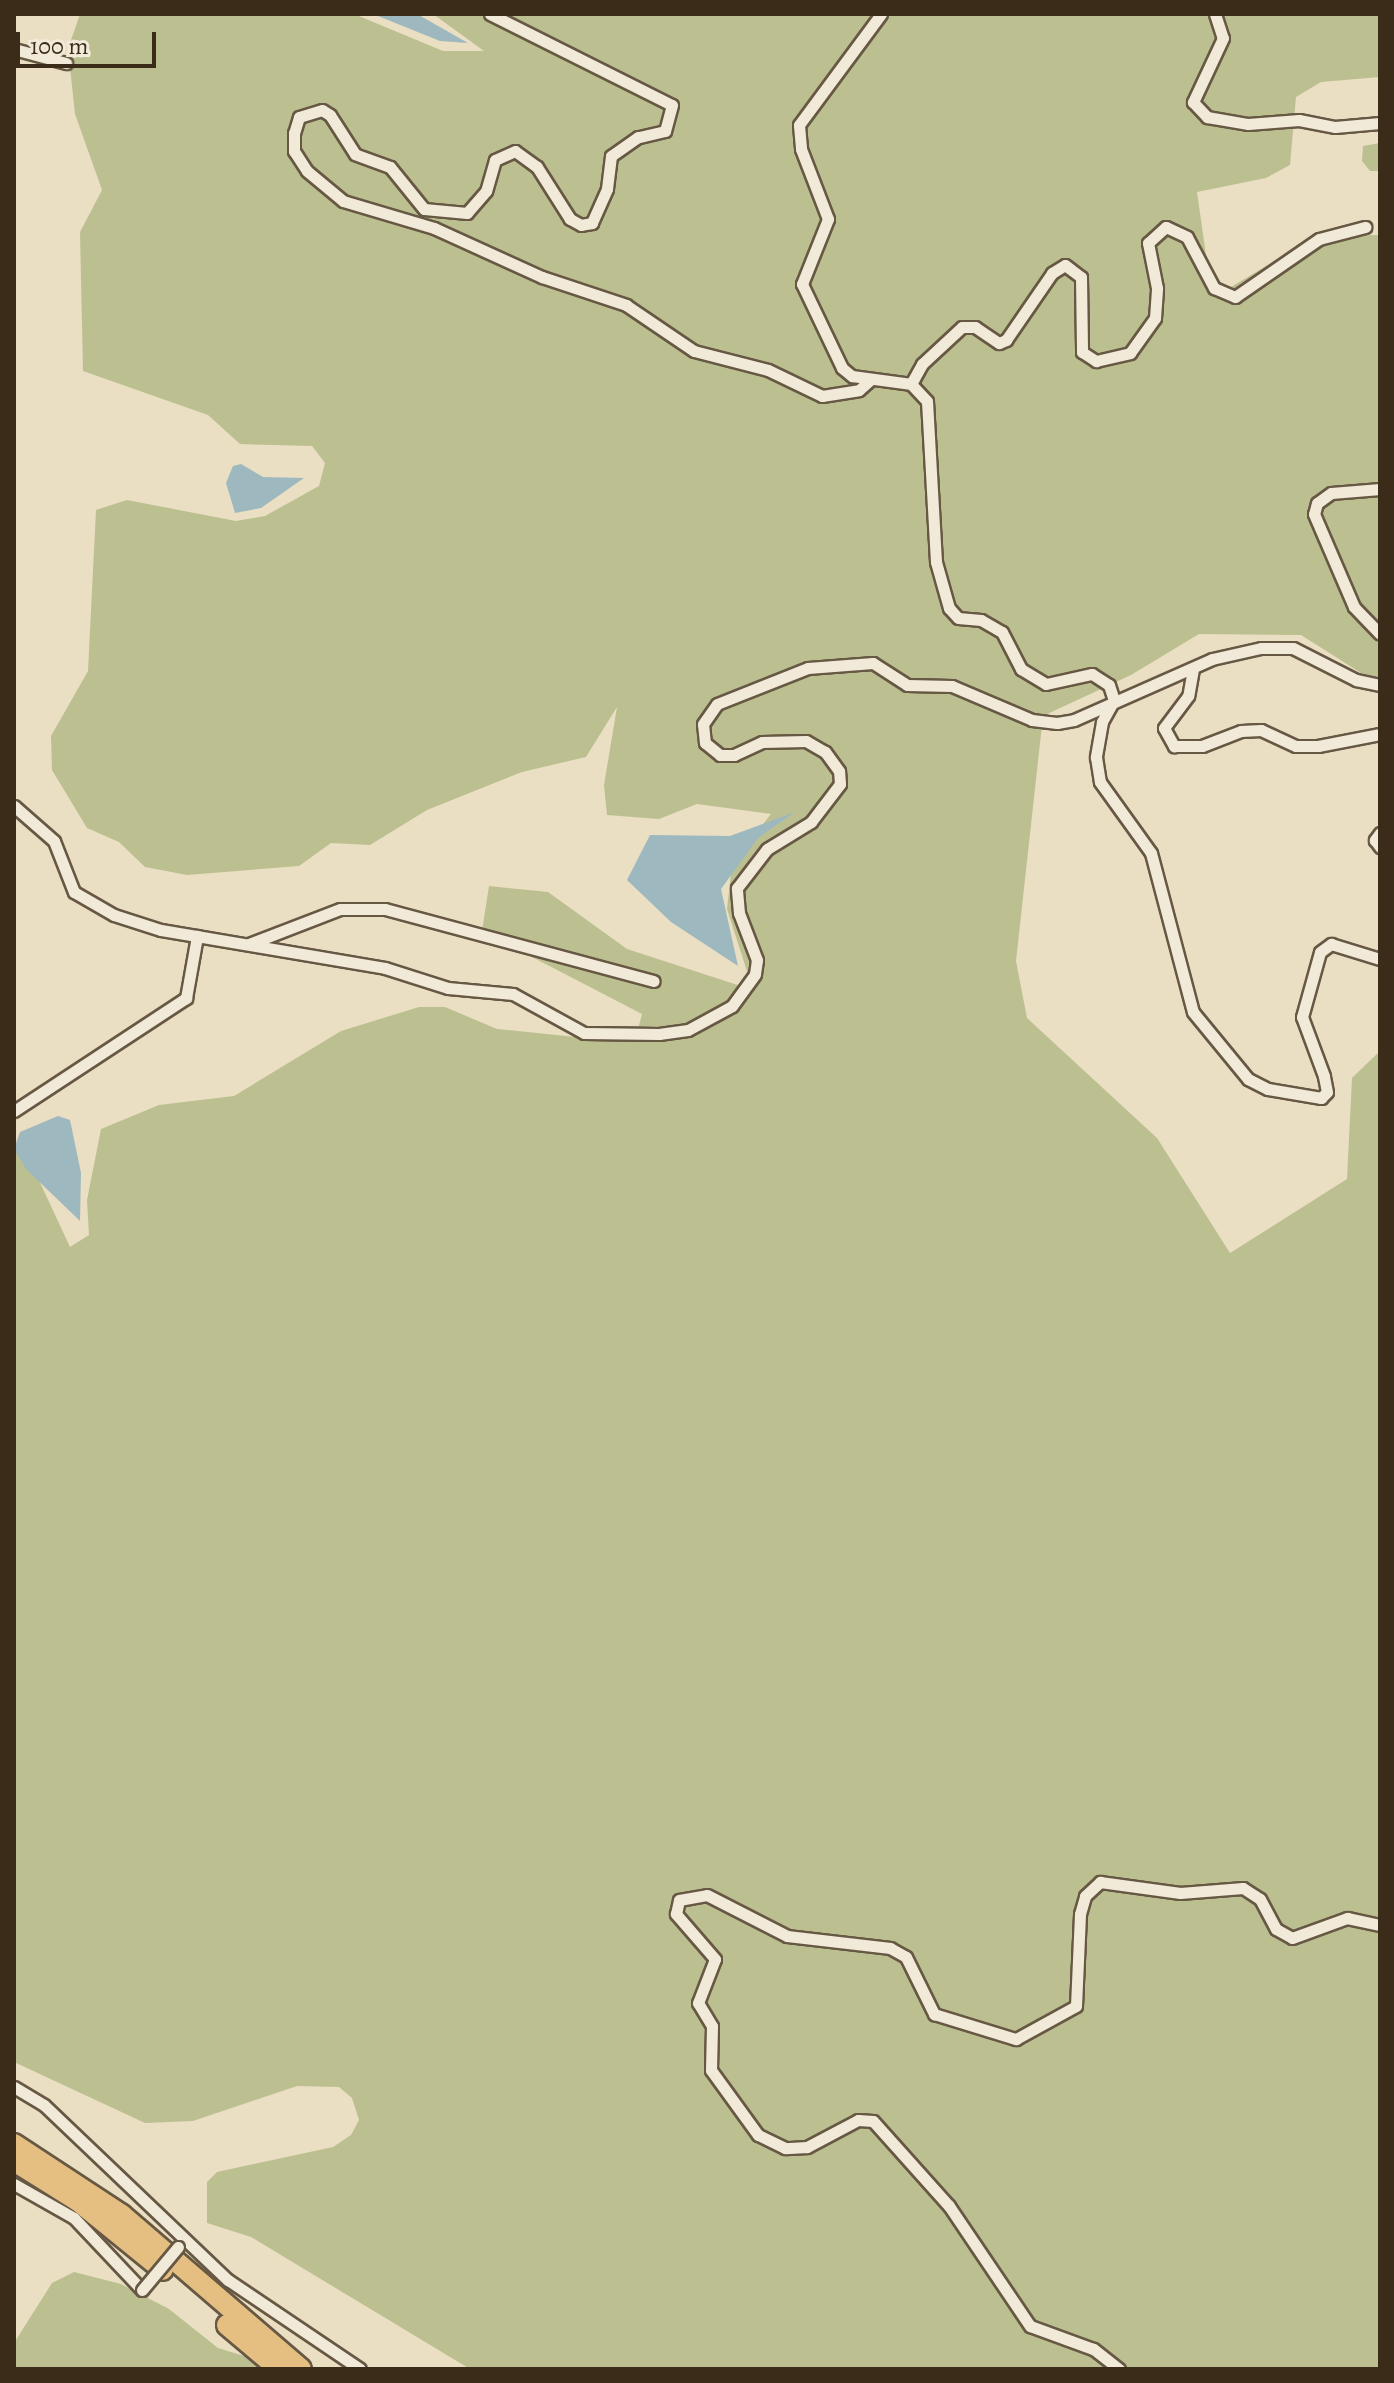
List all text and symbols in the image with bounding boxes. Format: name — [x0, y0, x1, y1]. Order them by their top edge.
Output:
scale bar — [20, 16, 160, 66]
text: 100 m — [30, 30, 89, 62]

